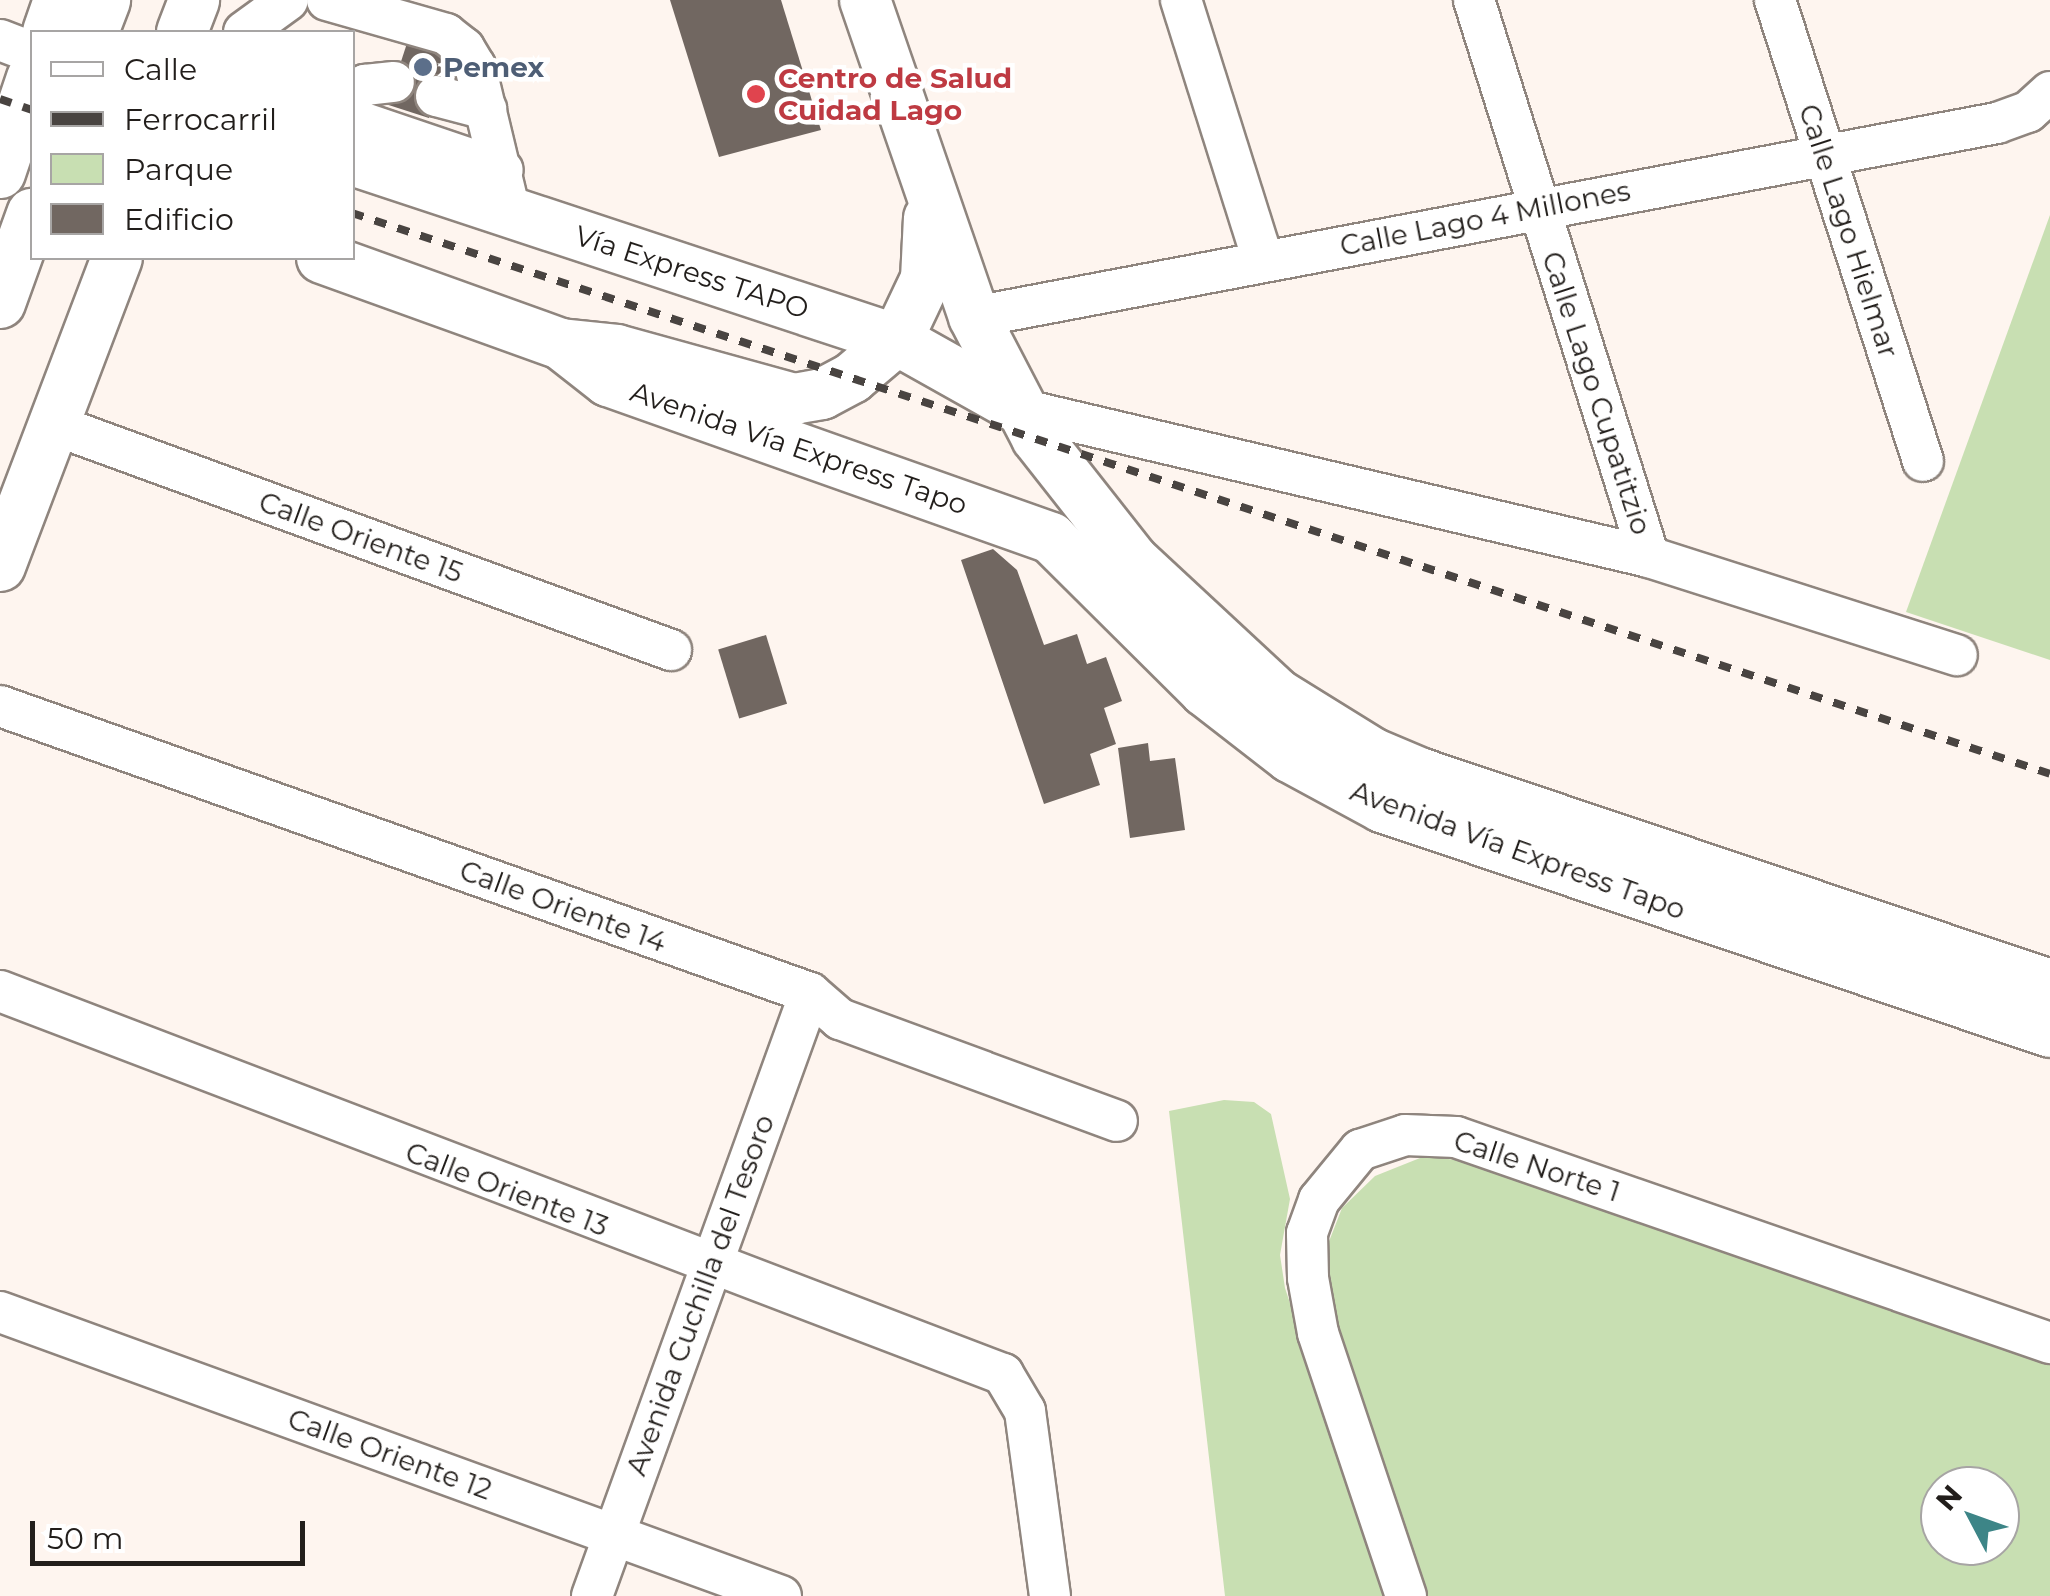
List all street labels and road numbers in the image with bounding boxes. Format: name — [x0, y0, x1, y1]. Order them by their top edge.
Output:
street label: Calle Lago Hielmar — [1792, 100, 1906, 362]
street label: Calle Lago 4 Millones — [1337, 173, 1633, 263]
street label: Vía Express TAPO — [571, 218, 813, 326]
street label: Calle Lago Cupatitzio — [1535, 247, 1659, 539]
street label: Avenida Vía Express Tapo — [626, 375, 972, 521]
street label: Calle Oriente 15 — [255, 485, 467, 589]
street label: Avenida Vía Express Tapo — [1346, 774, 1690, 926]
street label: Calle Oriente 14 — [455, 853, 671, 959]
street label: Avenida Cuchilla del Tesoro — [619, 1110, 781, 1480]
street label: Calle Norte 1 — [1450, 1123, 1624, 1209]
street label: Calle Oriente 13 — [401, 1135, 613, 1243]
street label: Calle Oriente 12 — [283, 1402, 497, 1506]

